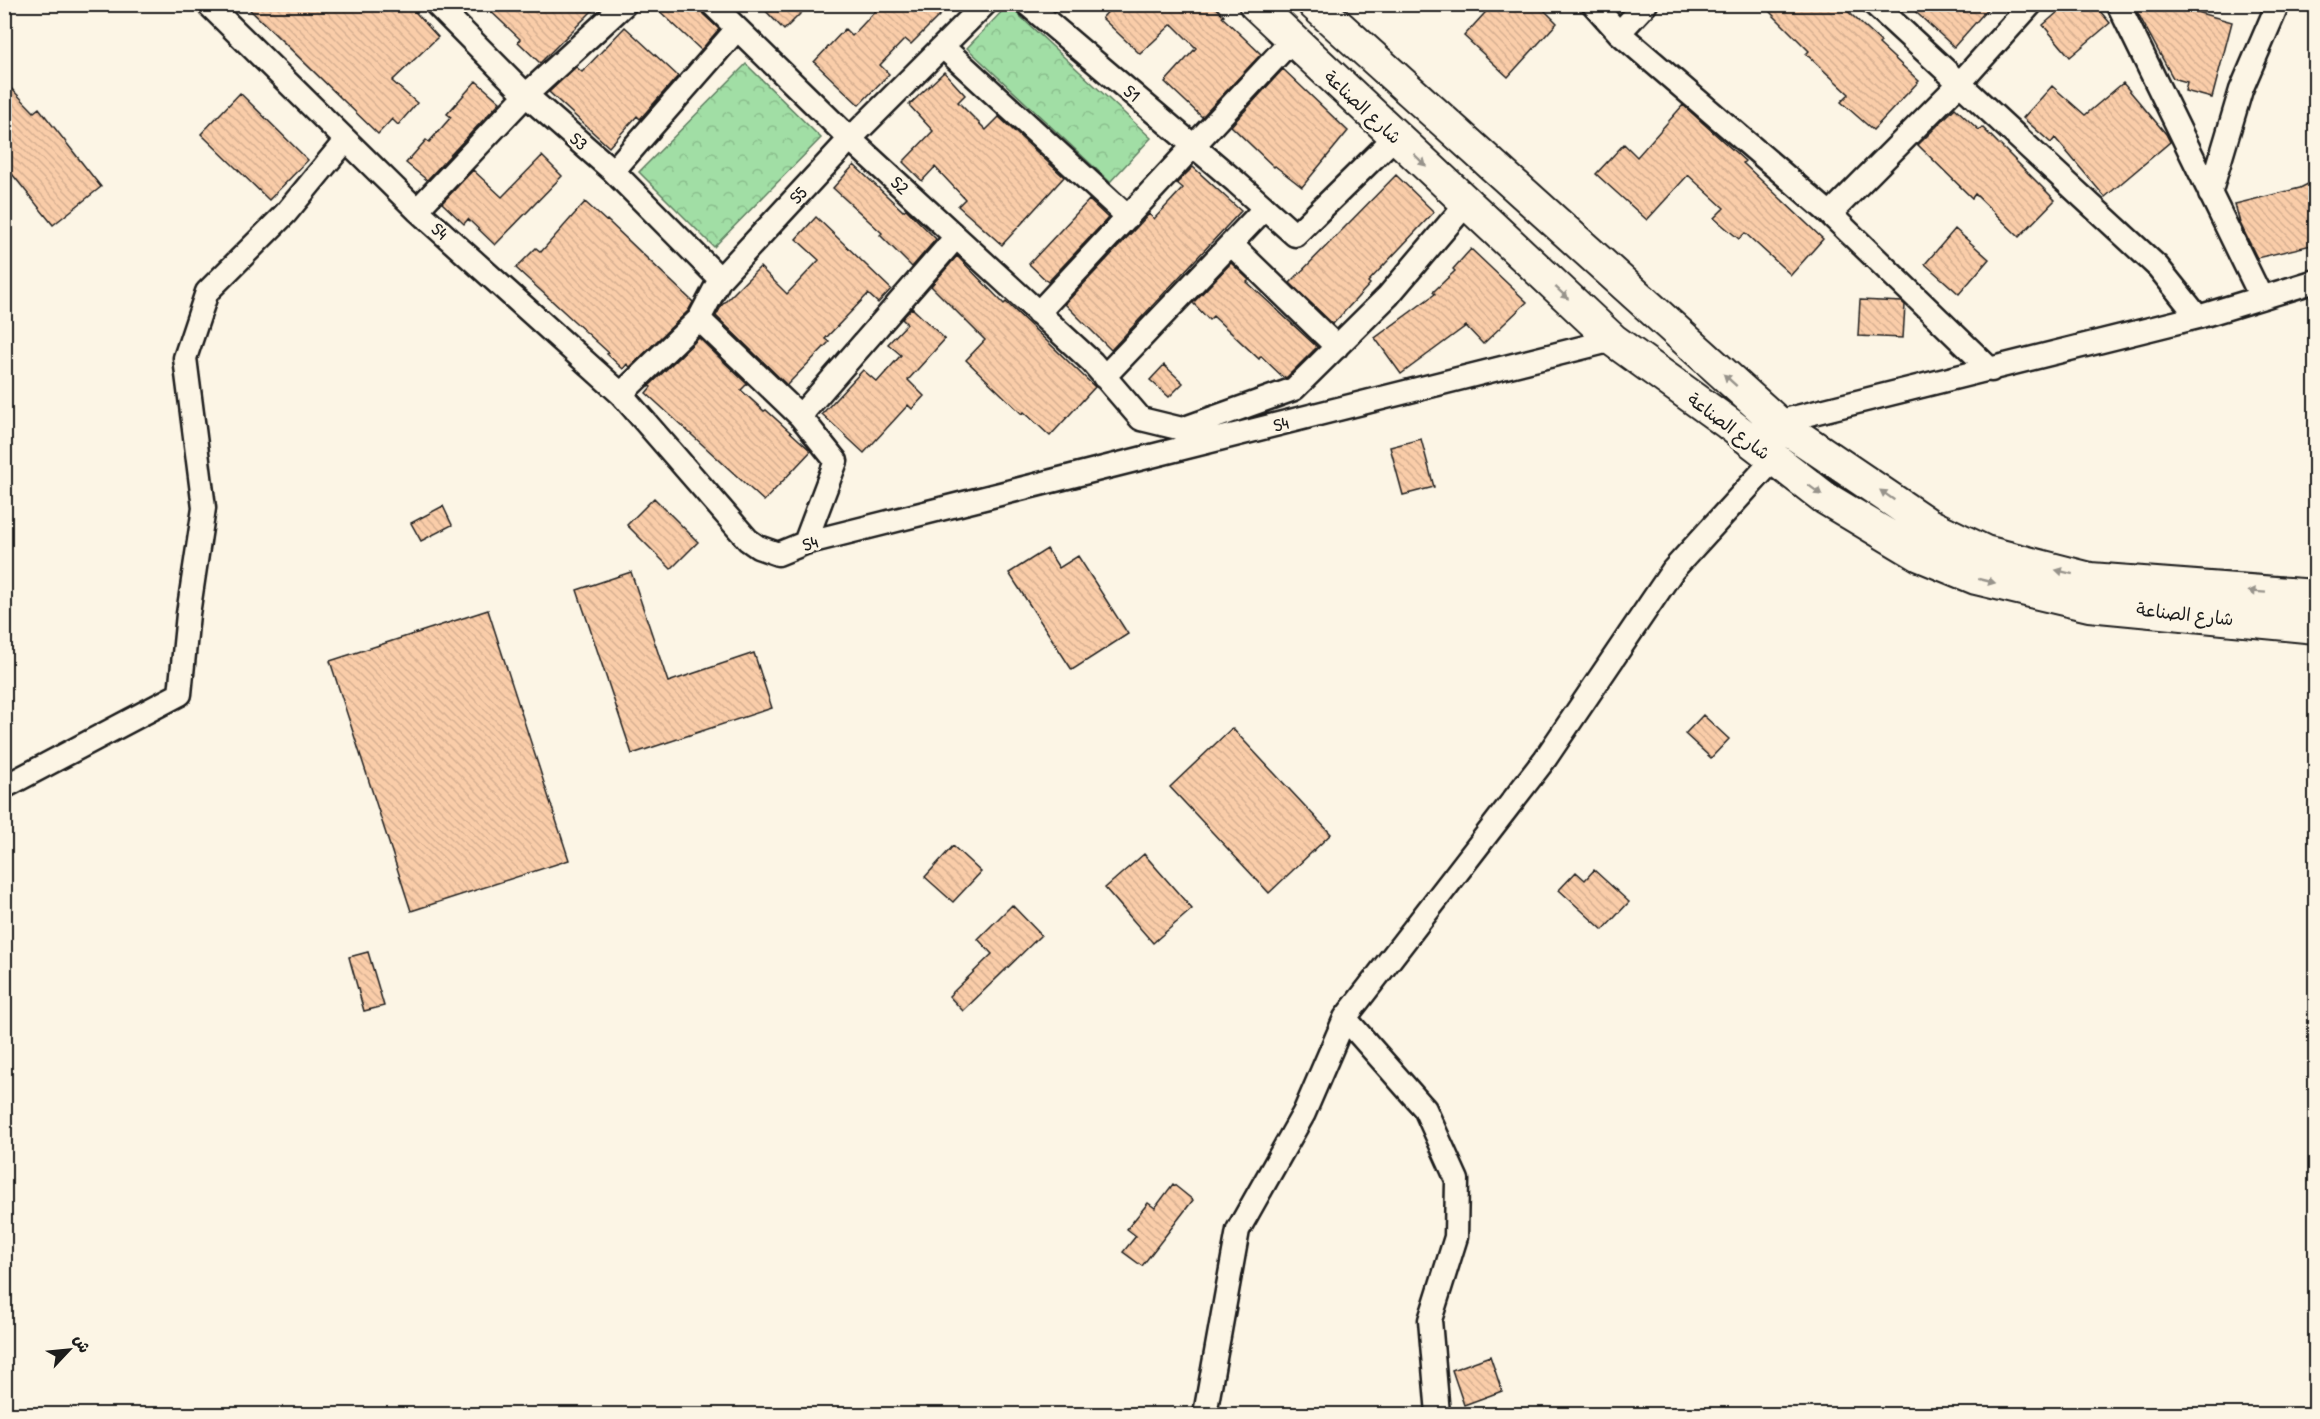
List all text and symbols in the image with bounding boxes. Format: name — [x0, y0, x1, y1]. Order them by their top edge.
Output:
street label: شارع الصناعة — [1319, 65, 1407, 149]
street label: S1 — [1118, 79, 1146, 107]
street label: S3 — [565, 126, 593, 156]
one-way arrow — [1412, 153, 1426, 167]
street label: S2 — [885, 170, 915, 200]
street label: S5 — [783, 180, 813, 209]
street label: S4 — [426, 217, 454, 245]
one-way arrow — [1555, 286, 1570, 300]
one-way arrow — [1723, 374, 1738, 387]
street label: شارع الصناعة — [1682, 387, 1776, 465]
street label: S4 — [1271, 410, 1292, 438]
one-way arrow — [1808, 484, 1823, 496]
one-way arrow — [1879, 489, 1895, 501]
street label: S4 — [799, 529, 821, 557]
one-way arrow — [2054, 567, 2073, 577]
one-way arrow — [1978, 576, 1996, 586]
one-way arrow — [2248, 587, 2267, 596]
street label: شارع الصناعة — [2135, 596, 2235, 632]
north arrow — [39, 1320, 99, 1380]
text: ش — [69, 1331, 96, 1356]

